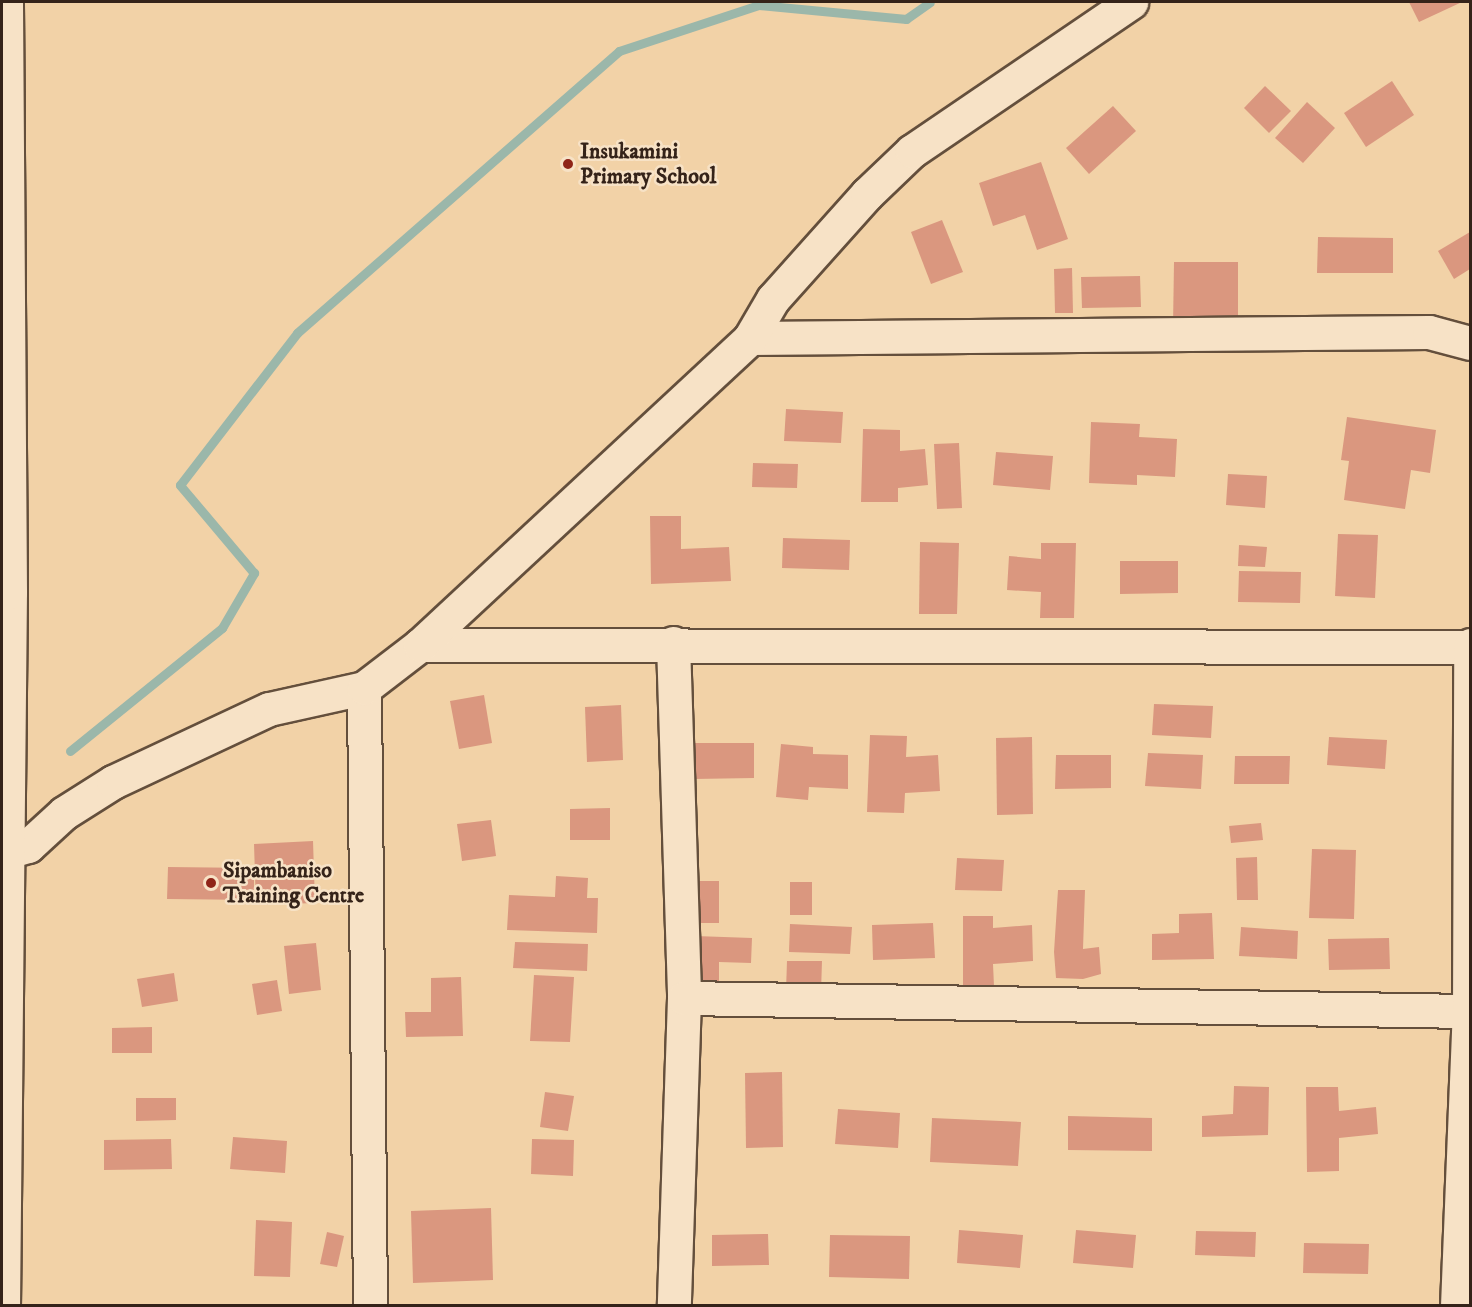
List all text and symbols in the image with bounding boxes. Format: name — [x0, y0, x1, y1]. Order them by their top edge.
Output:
place label: Insukamini Primary School — [580, 138, 716, 190]
marker: Insukamini Primary School — [561, 157, 575, 171]
place label: Sipambaniso Training Centre — [223, 857, 364, 908]
marker: Sipambaniso Training Centre — [204, 876, 218, 890]

